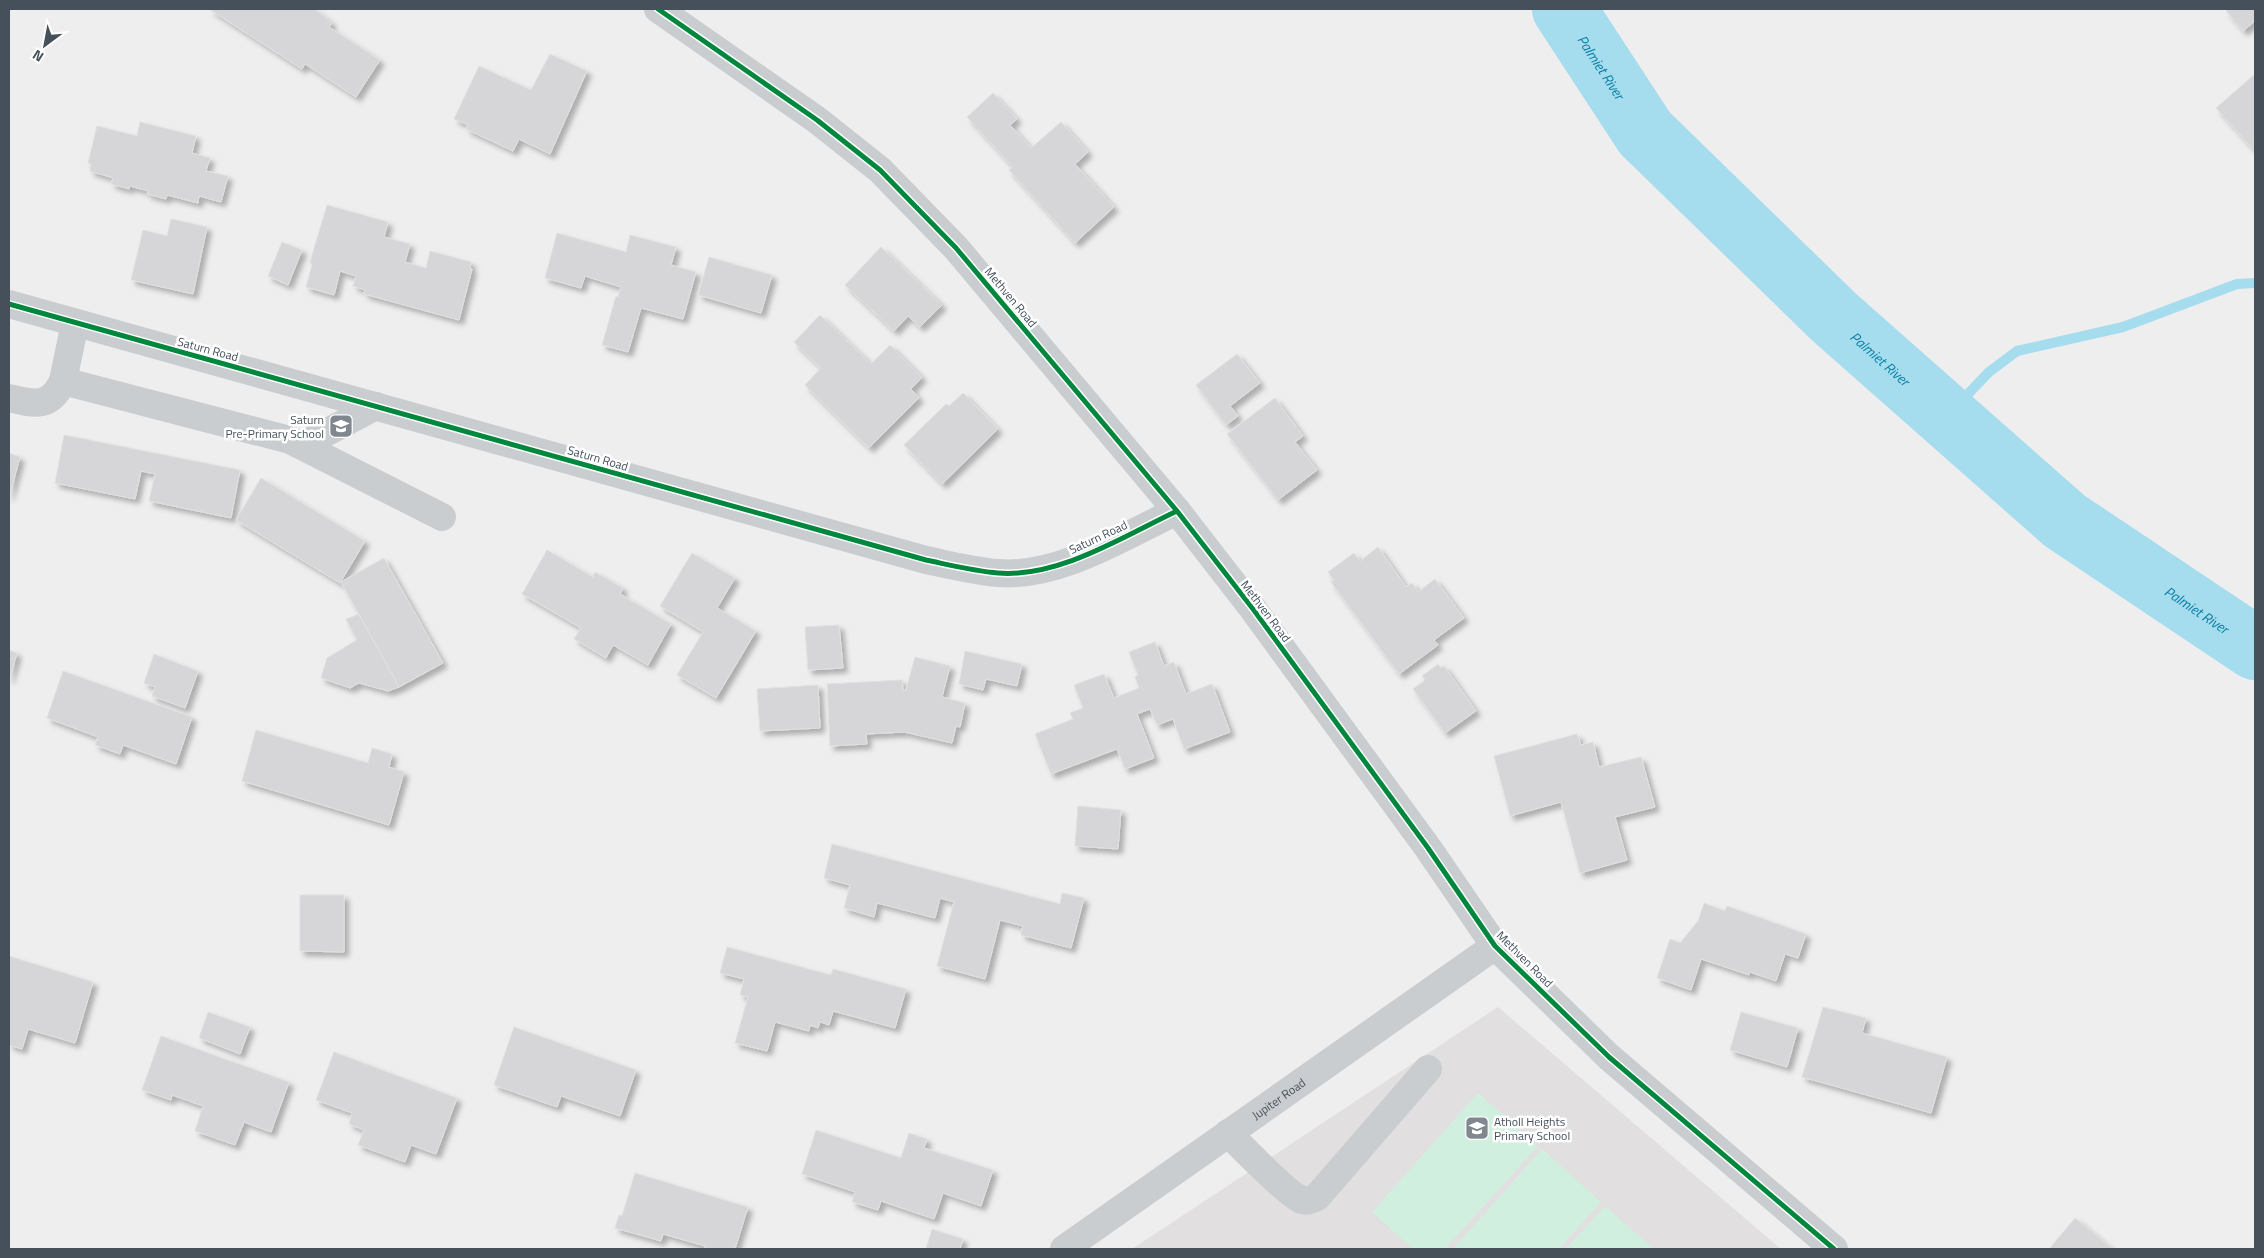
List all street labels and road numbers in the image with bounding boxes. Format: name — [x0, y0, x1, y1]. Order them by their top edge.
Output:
street label: Methven Road — [980, 263, 1042, 331]
street label: Saturn Road — [175, 332, 241, 366]
street label: Saturn Road — [565, 440, 631, 476]
street label: Saturn Road — [1066, 515, 1130, 559]
street label: Methven Road — [1236, 576, 1296, 646]
street label: Methven Road — [1492, 926, 1558, 992]
street label: Jupiter Road — [1248, 1073, 1309, 1124]

